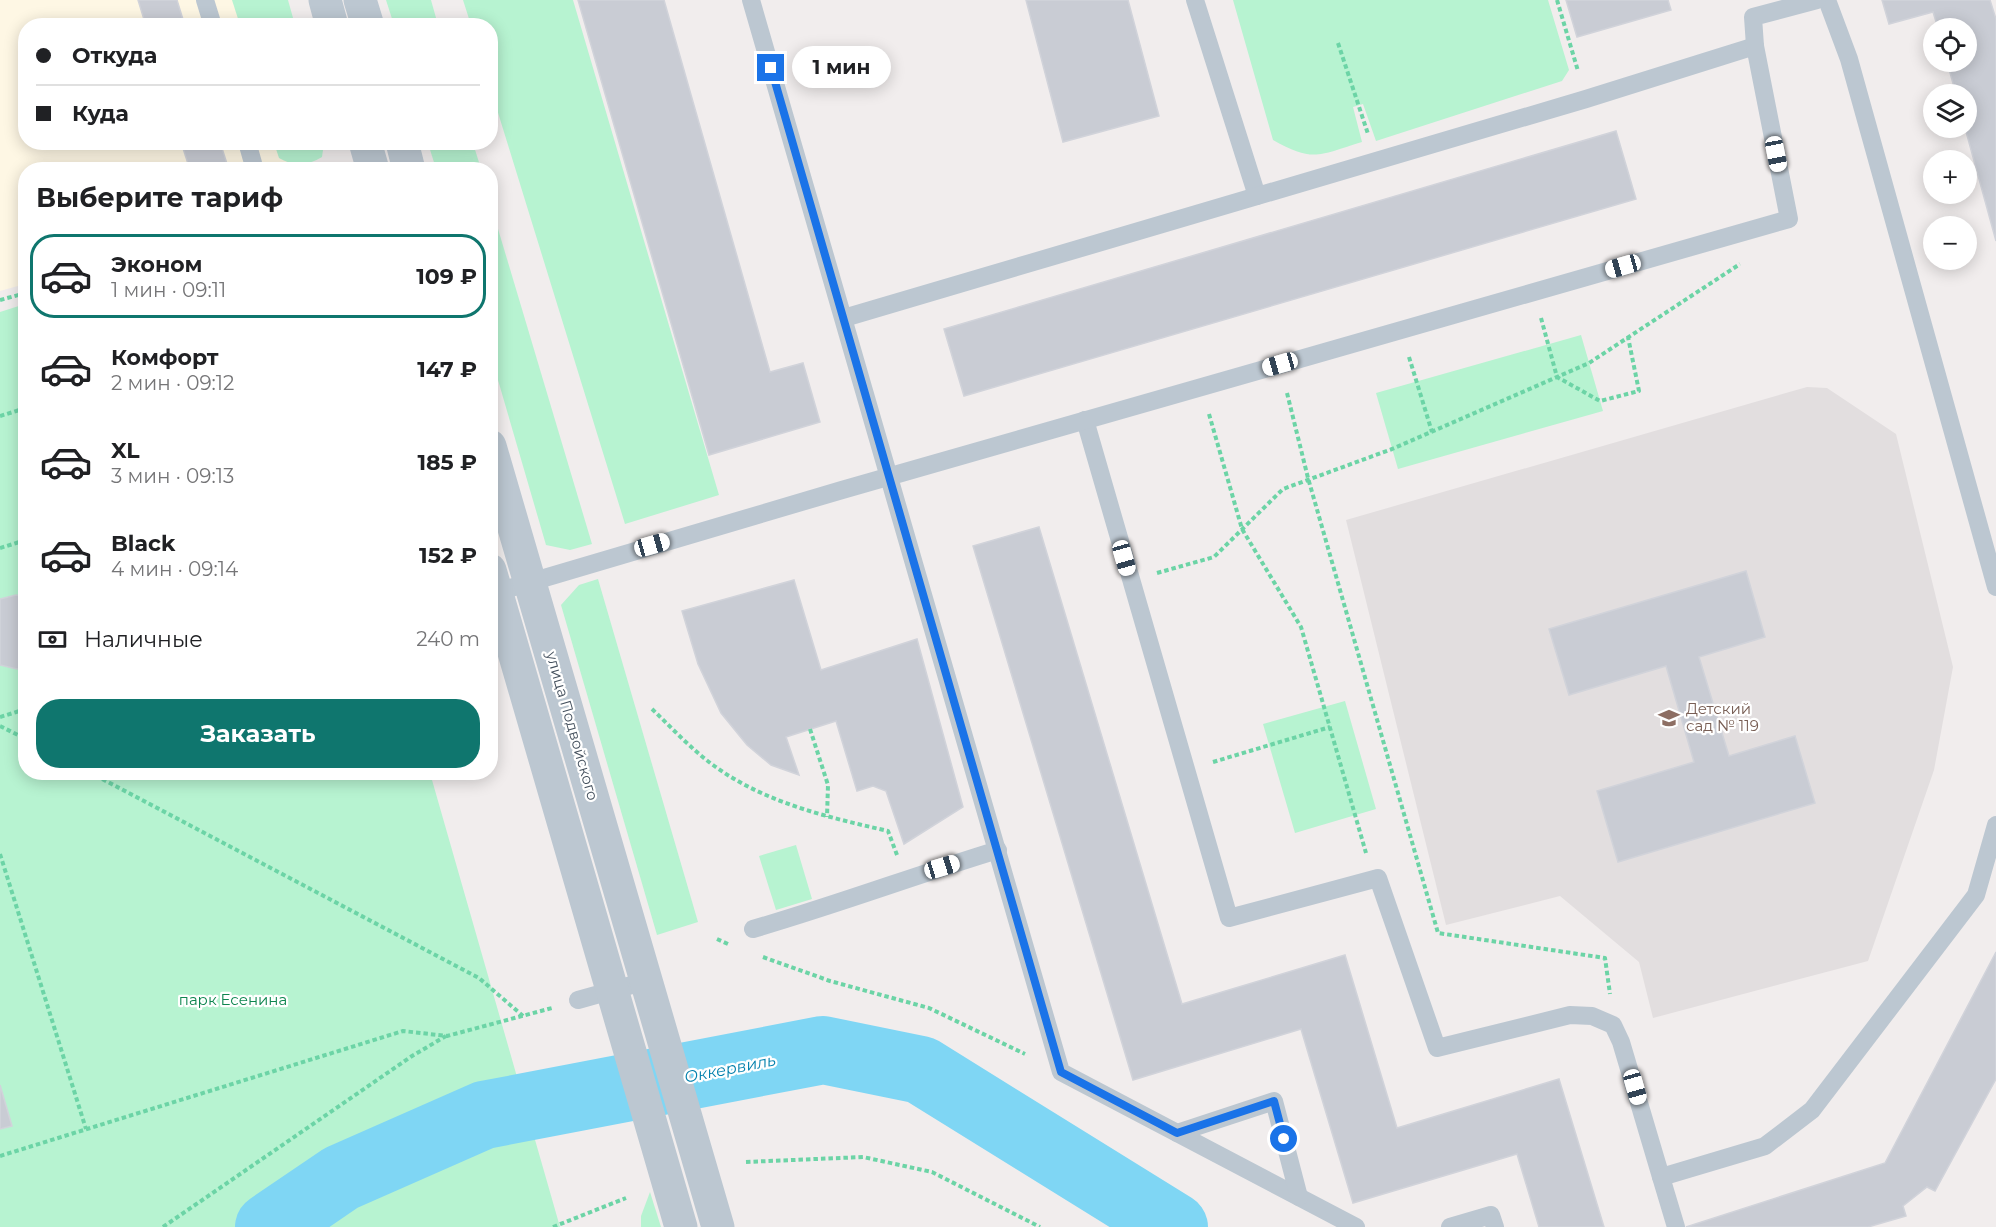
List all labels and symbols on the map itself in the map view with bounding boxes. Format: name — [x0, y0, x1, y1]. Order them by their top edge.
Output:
callout: 1 мин — [792, 47, 891, 89]
route end — [757, 54, 784, 81]
car — [1764, 135, 1788, 173]
car — [1603, 252, 1643, 280]
car — [1260, 350, 1300, 378]
car — [632, 531, 672, 559]
car — [1110, 538, 1138, 578]
street label: улица Подвойского — [542, 648, 603, 803]
place label: Детский сад № 119 — [1686, 699, 1759, 735]
school or university icon: Детский сад № 119 — [1657, 706, 1681, 730]
car — [922, 853, 962, 881]
park label: парк Есенина — [179, 990, 287, 1009]
water label: Оккервиль — [683, 1050, 777, 1087]
car — [1621, 1067, 1649, 1107]
route start — [1270, 1125, 1297, 1152]

